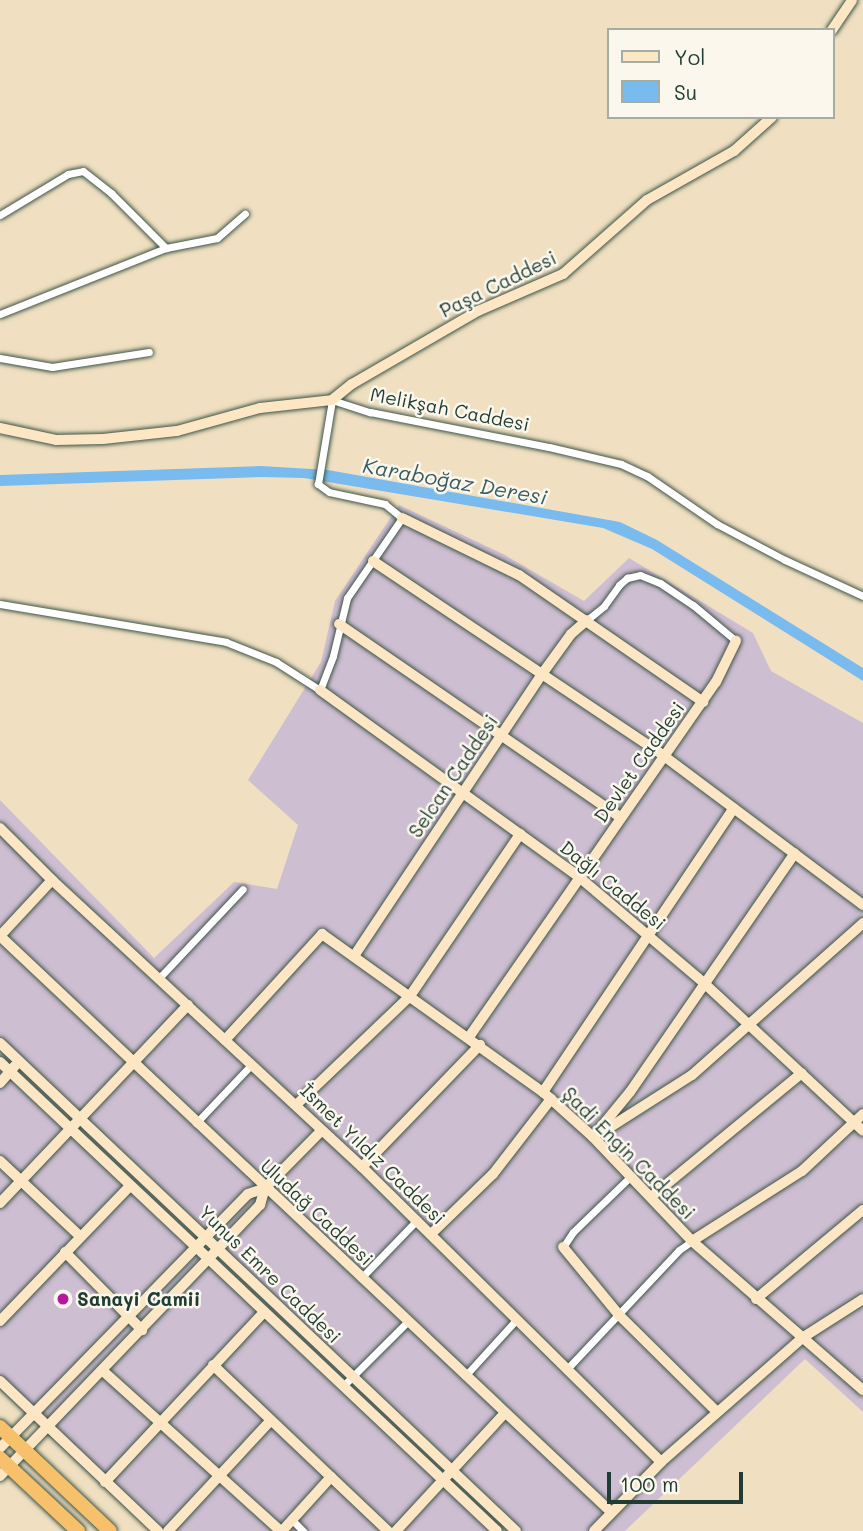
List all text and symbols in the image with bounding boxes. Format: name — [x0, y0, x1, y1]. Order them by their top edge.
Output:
legend — [608, 28, 835, 119]
text: Yol — [674, 43, 705, 70]
text: Su — [674, 78, 697, 105]
street label: Paşa Caddesi — [436, 246, 560, 322]
street label: Melikşah Caddesi — [368, 382, 532, 436]
water label: Karaboğaz Deresi — [361, 452, 549, 510]
street label: Devlet Caddesi — [589, 697, 689, 827]
street label: Selcan Caddesi — [404, 710, 502, 842]
street label: Dağlı Caddesi — [556, 836, 670, 934]
street label: İsmet Yıldız Caddesi — [296, 1079, 450, 1229]
street label: Şadi Engin Caddesi — [558, 1082, 700, 1224]
street label: Uludağ Caddesi — [256, 1154, 378, 1270]
street label: Yunus Emre Caddesi — [194, 1200, 346, 1348]
place label: Sanayi Camii — [77, 1288, 200, 1310]
marker: Sanayi Camii — [55, 1291, 71, 1307]
scale bar — [611, 1458, 748, 1502]
text: 100 m — [620, 1470, 679, 1497]

